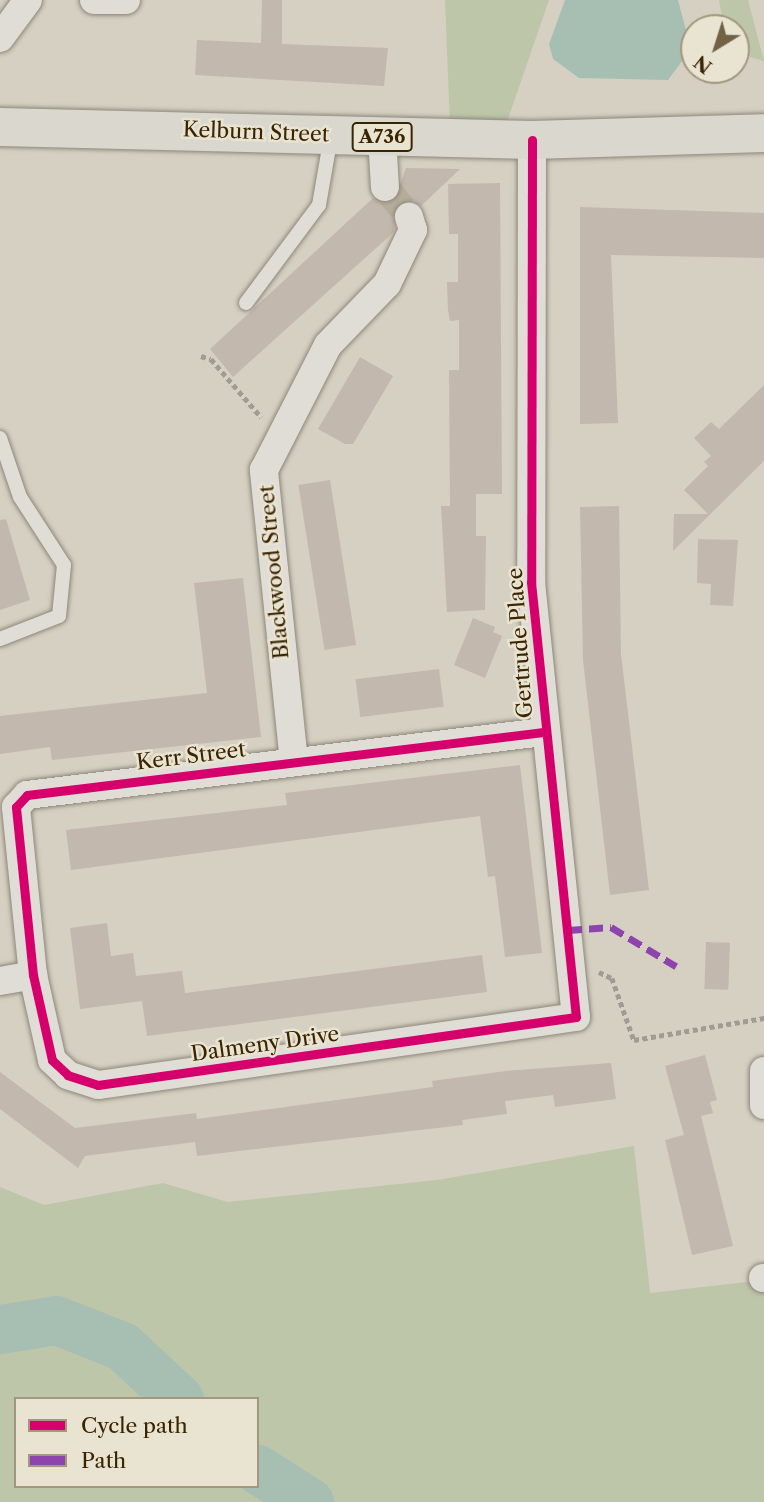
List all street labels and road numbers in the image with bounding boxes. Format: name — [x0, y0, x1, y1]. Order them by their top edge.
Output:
street label: Kelburn Street — [182, 117, 330, 147]
road number: A736 — [350, 122, 414, 153]
street label: Blackwood Street — [254, 484, 294, 660]
street label: Gertrude Place — [502, 567, 538, 719]
street label: Kerr Street — [135, 737, 247, 775]
street label: Dalmeny Drive — [189, 1021, 341, 1067]

